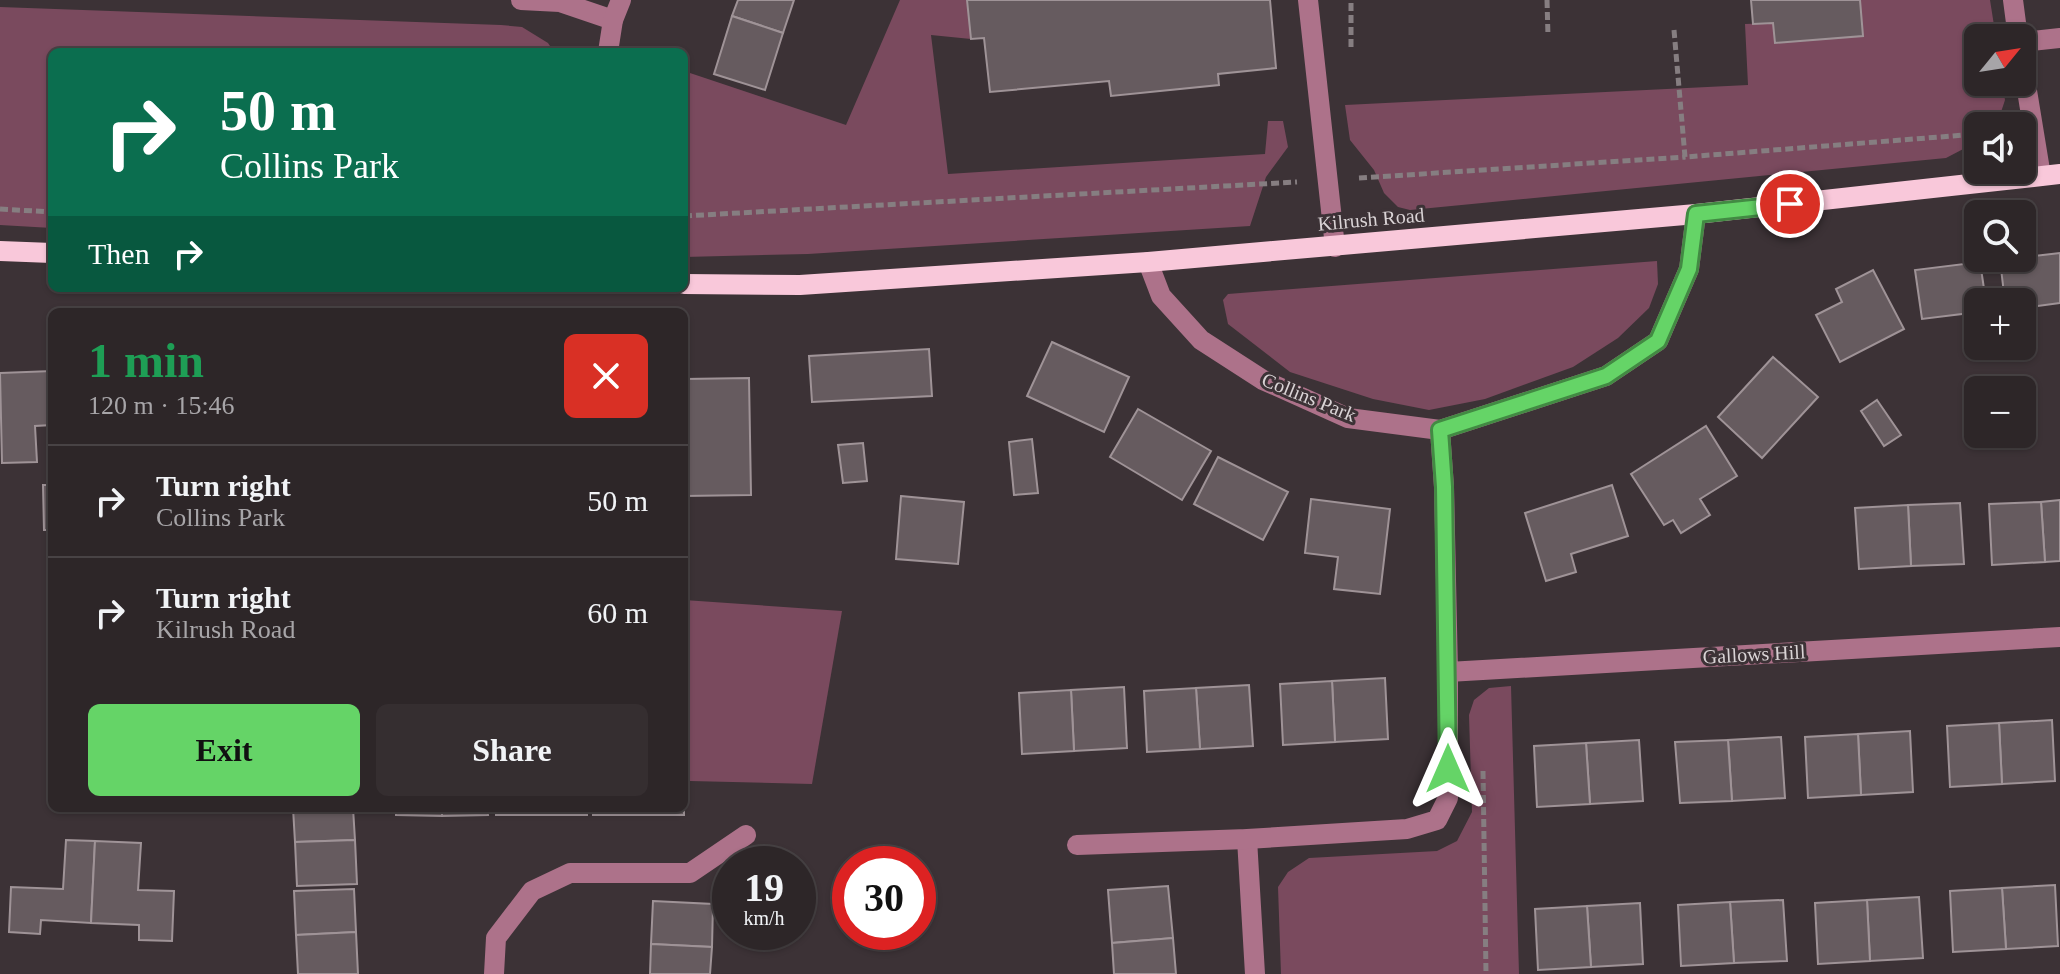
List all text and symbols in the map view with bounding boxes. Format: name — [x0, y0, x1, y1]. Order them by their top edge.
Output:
north arrow — [1964, 24, 2036, 96]
map controls — [1964, 24, 2036, 448]
icon: right — [88, 80, 192, 184]
text: 50 m — [220, 80, 337, 142]
button: sound — [1964, 112, 2036, 184]
text: Collins Park — [220, 146, 399, 186]
pin — [1756, 170, 1824, 238]
icon: arrive — [1768, 182, 1812, 226]
button: search — [1964, 200, 2036, 272]
street label: Kilrush Road — [1317, 203, 1425, 235]
icon: right — [166, 232, 210, 276]
text: Then — [88, 237, 150, 270]
button: + — [1964, 288, 2036, 360]
text: 1 min — [88, 334, 204, 387]
button: close — [564, 334, 648, 418]
street label: Collins Park — [1259, 368, 1359, 426]
button: − — [1964, 376, 2036, 448]
text: 120 m · 15:46 — [88, 391, 235, 420]
text: Turn right — [156, 469, 291, 502]
icon: right — [88, 479, 132, 523]
text: 50 m — [587, 484, 648, 517]
text: Collins Park — [156, 503, 285, 532]
text: Turn right — [156, 581, 291, 614]
icon: right — [88, 591, 132, 635]
text: 60 m — [587, 596, 648, 629]
text: Kilrush Road — [156, 615, 295, 644]
street label: Gallows Hill — [1702, 640, 1806, 668]
button: Exit — [88, 704, 360, 796]
button: Share — [376, 704, 648, 796]
position arrow — [1406, 727, 1490, 811]
speed limit sign: 30 — [832, 846, 936, 950]
text: 19 — [744, 865, 784, 910]
text: km/h — [743, 907, 785, 929]

